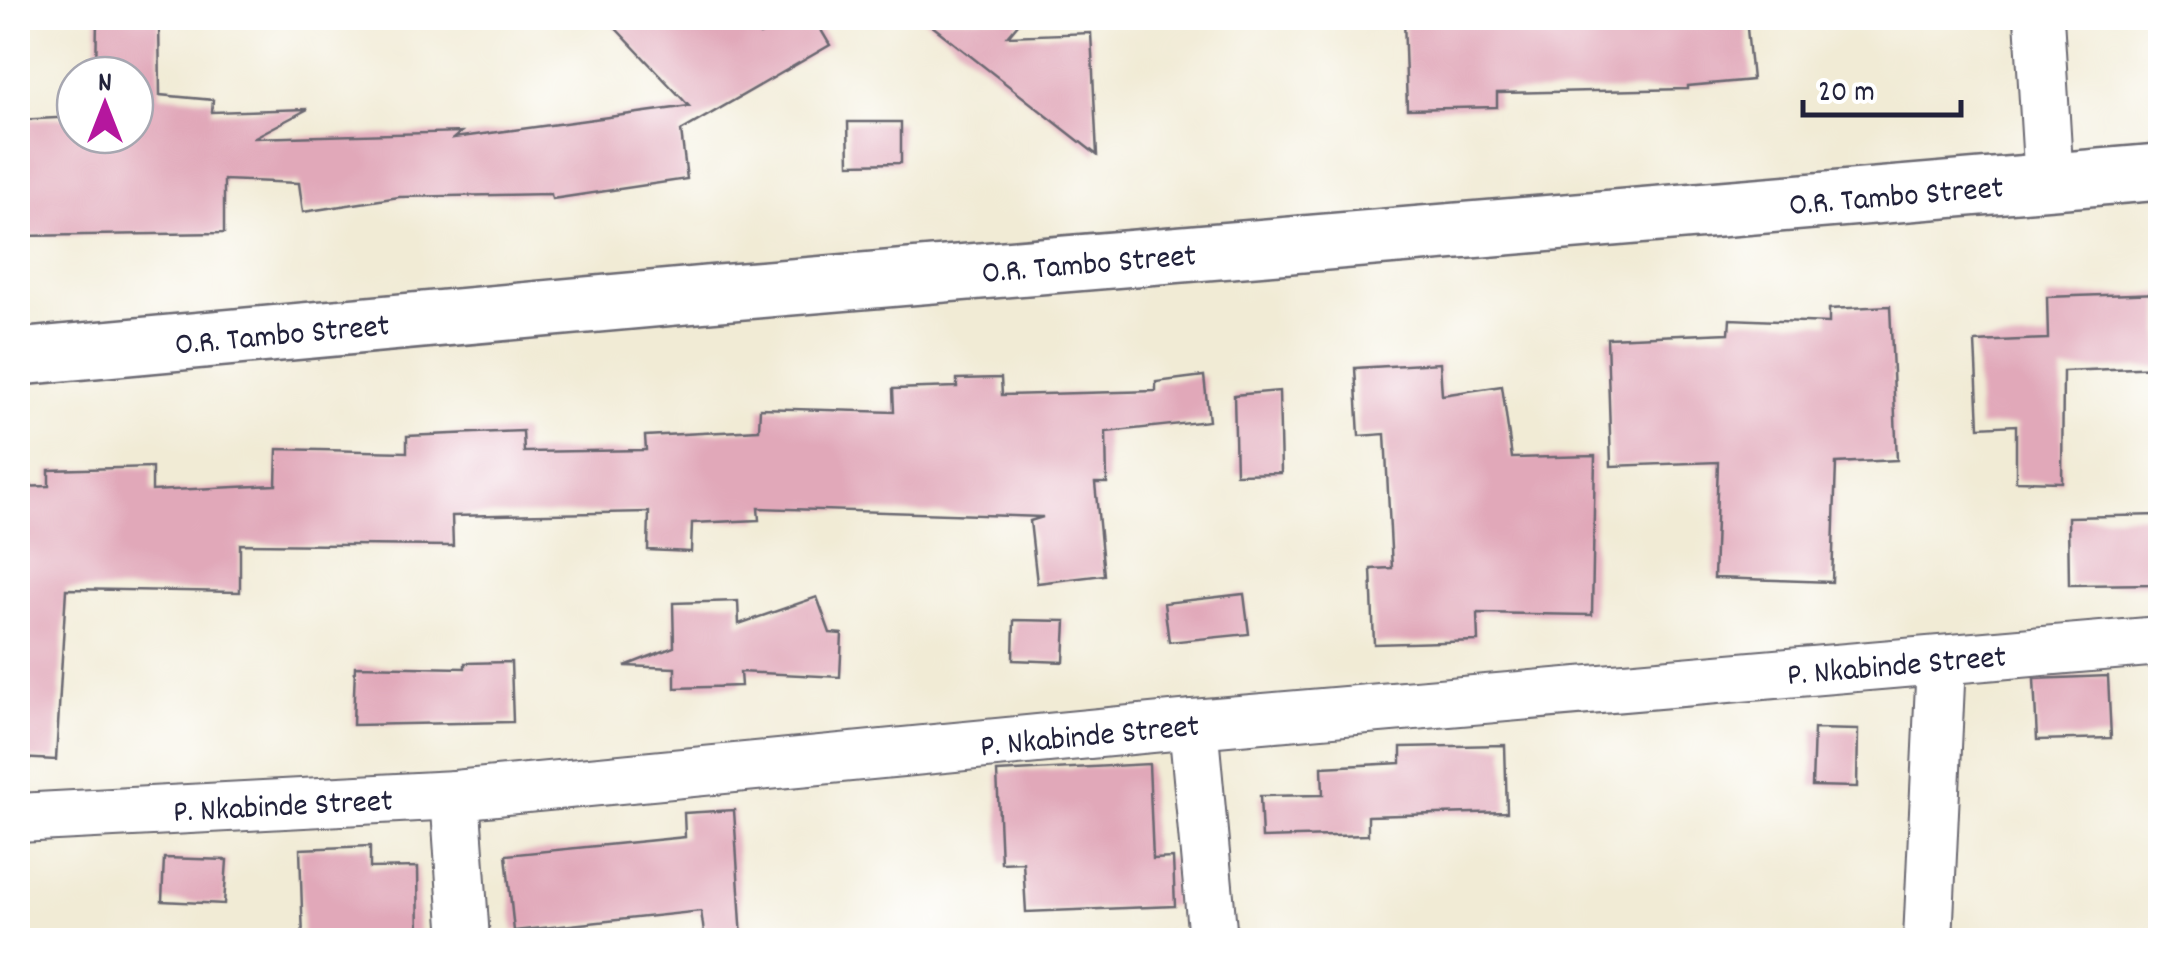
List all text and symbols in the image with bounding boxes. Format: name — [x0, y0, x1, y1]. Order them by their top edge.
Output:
north arrow — [55, 55, 155, 155]
scale bar — [1803, 55, 1960, 117]
text: N — [98, 65, 112, 105]
text: 20 m — [1818, 73, 1875, 116]
street label: O.R. Tambo Street — [1787, 167, 2006, 231]
street label: O.R. Tambo Street — [980, 235, 1198, 299]
street label: O.R. Tambo Street — [173, 305, 392, 371]
street label: P. Nkabinde Street — [1785, 636, 2009, 701]
street label: P. Nkabinde Street — [978, 706, 1201, 772]
street label: P. Nkabinde Street — [172, 780, 394, 838]

